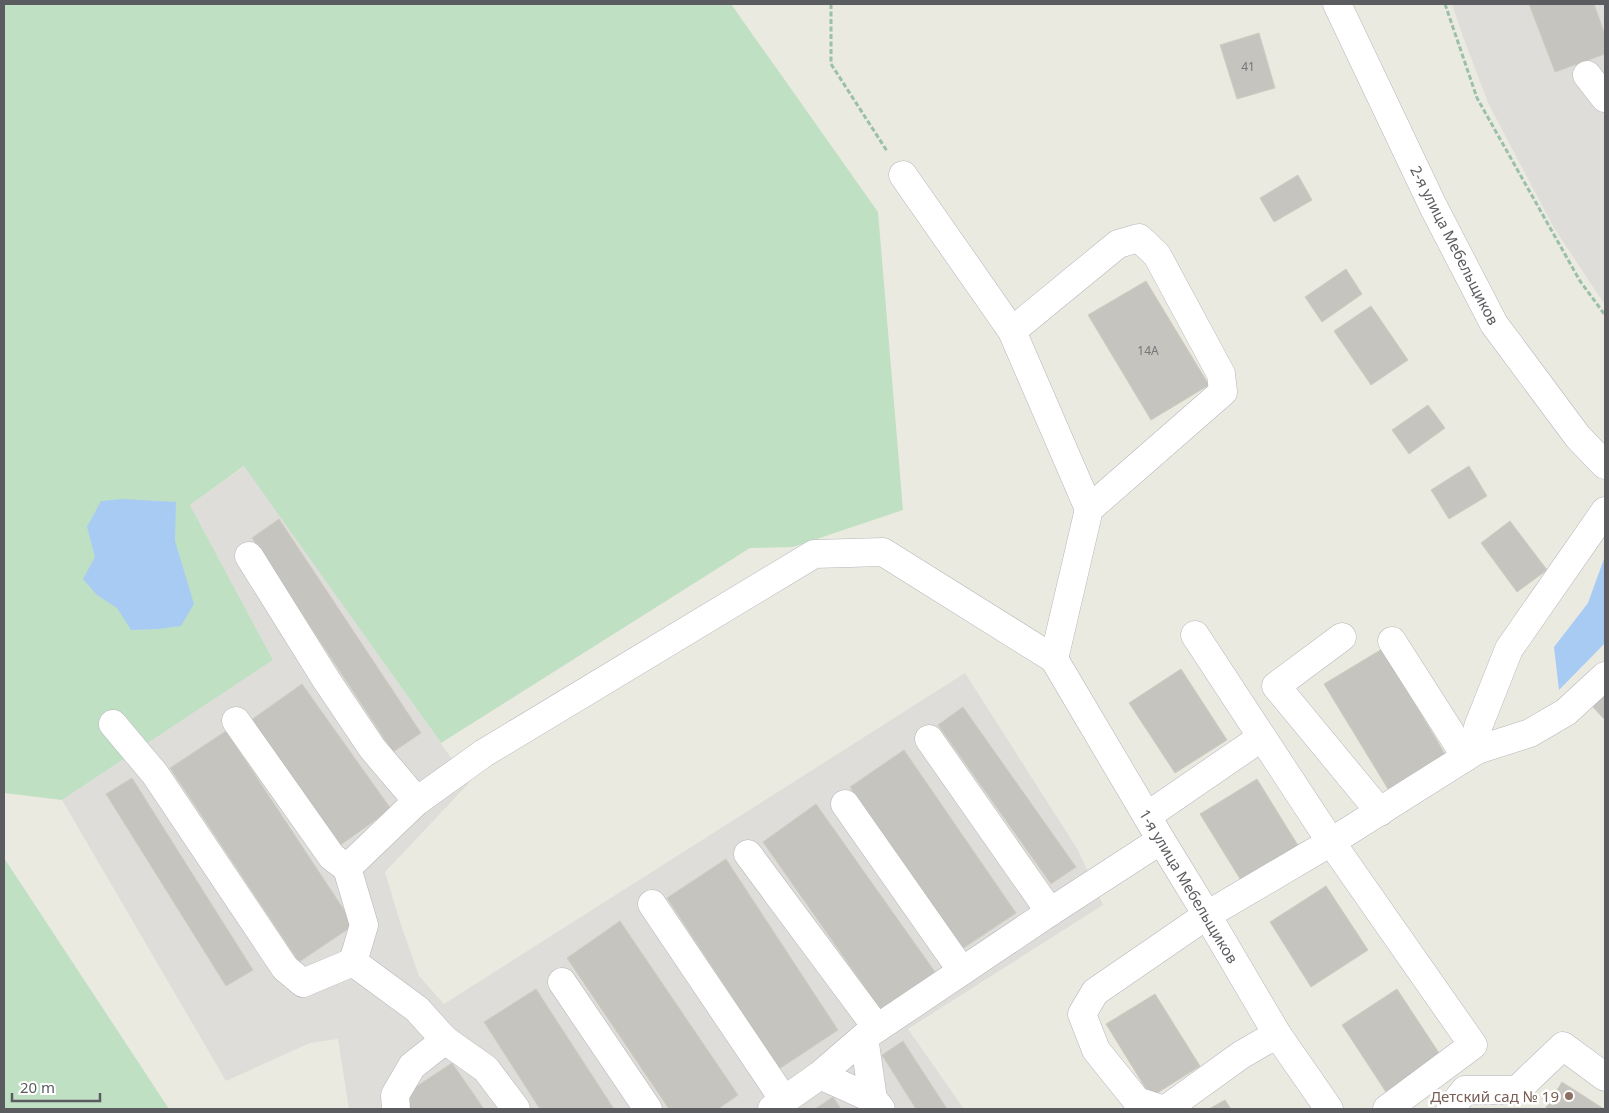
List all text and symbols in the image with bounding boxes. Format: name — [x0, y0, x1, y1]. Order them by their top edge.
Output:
house number: 41 — [1241, 58, 1255, 75]
street label: 2-я улица Мебельщиков — [1406, 162, 1504, 328]
house number: 14А — [1137, 342, 1159, 359]
street label: 1-я улица Мебельщиков — [1135, 805, 1243, 967]
scale bar — [12, 1070, 100, 1102]
text: 20 m — [20, 1077, 55, 1097]
place label: Детский сад № 19 — [1430, 1086, 1559, 1106]
marker: Детский сад № 19 — [1563, 1090, 1575, 1102]

